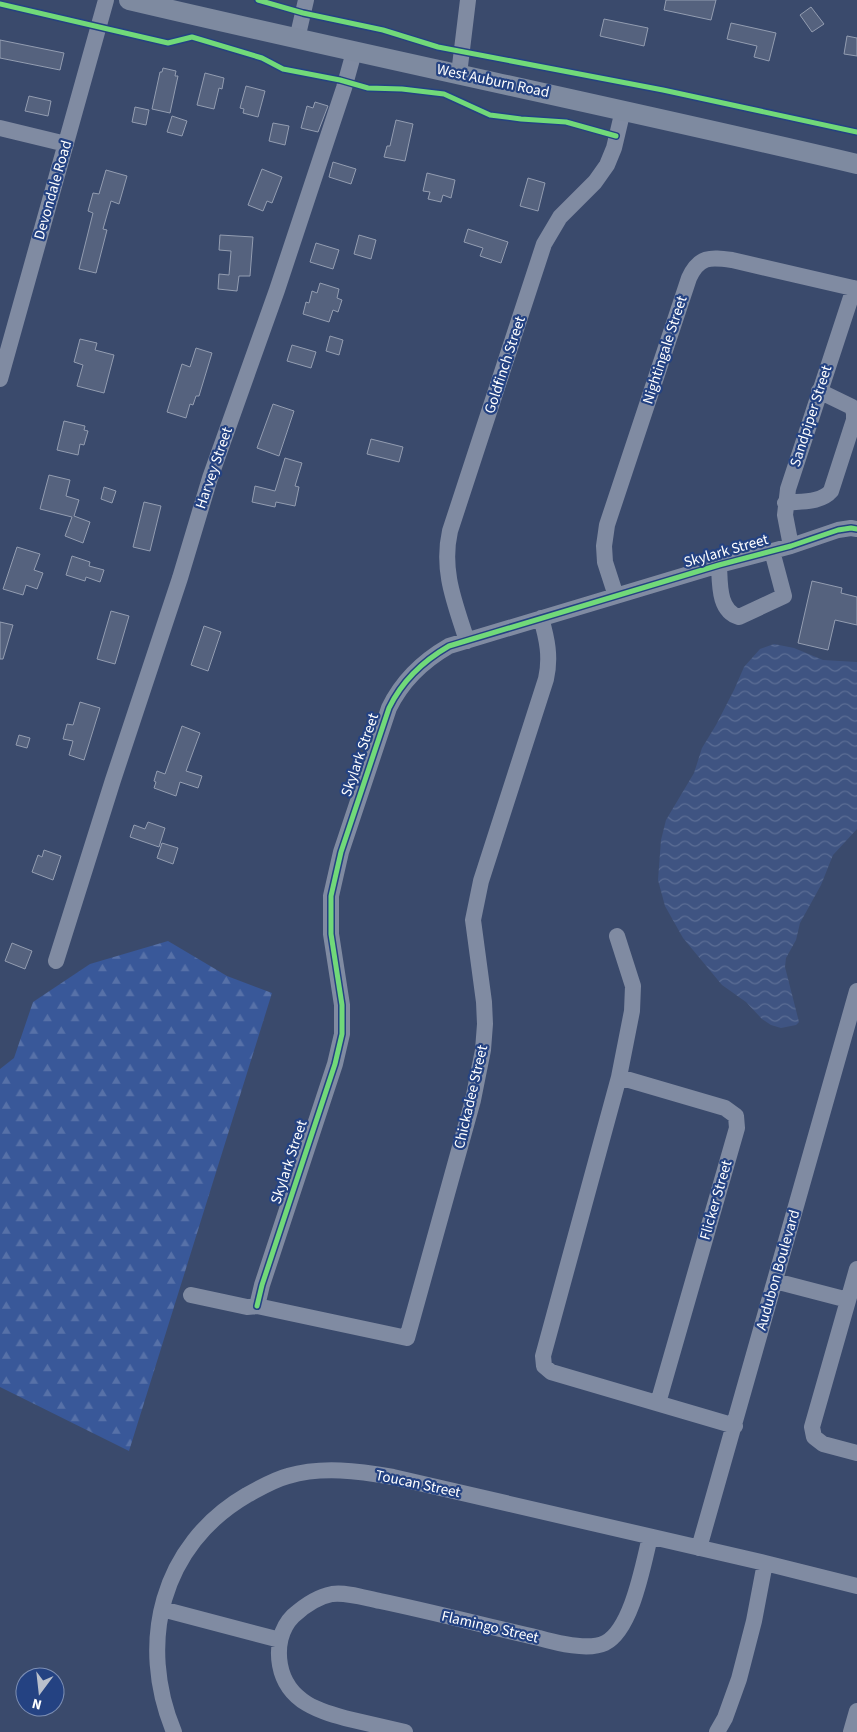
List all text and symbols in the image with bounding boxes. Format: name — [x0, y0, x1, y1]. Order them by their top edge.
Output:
street label: West Auburn Road — [435, 59, 551, 103]
street label: Devondale Road — [29, 138, 77, 242]
street label: Nightingale Street — [638, 293, 692, 407]
street label: Goldfinch Street — [479, 314, 531, 416]
street label: Sandpiper Street — [785, 363, 837, 469]
street label: Harvey Street — [190, 424, 238, 512]
street label: Skylark Street — [681, 529, 771, 573]
street label: Skylark Street — [336, 710, 384, 800]
street label: Chickadee Street — [449, 1043, 493, 1151]
street label: Skylark Street — [266, 1117, 312, 1207]
street label: Flicker Street — [695, 1158, 737, 1242]
street label: Audubon Boulevard — [751, 1207, 805, 1333]
street label: Toucan Street — [374, 1465, 462, 1503]
street label: Flamingo Street — [439, 1606, 541, 1648]
north arrow — [15, 1667, 65, 1717]
text: N — [30, 1693, 44, 1714]

